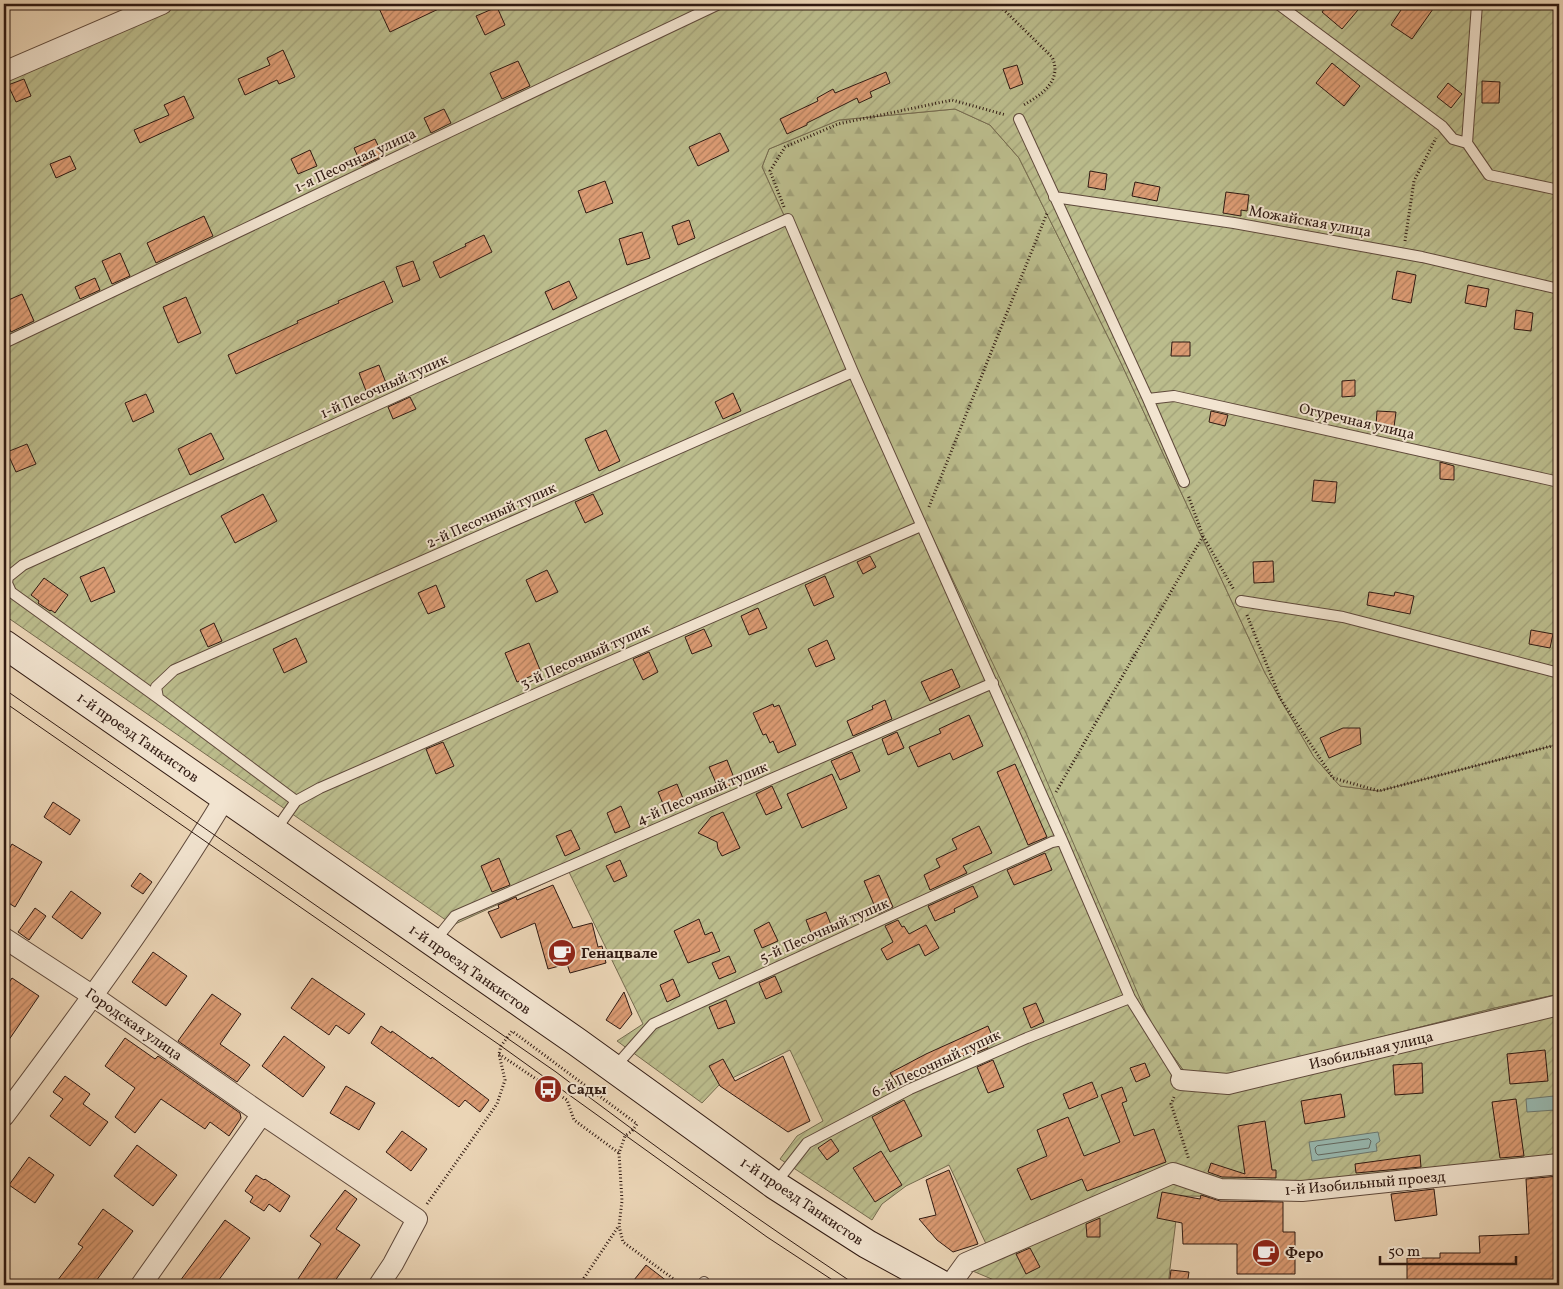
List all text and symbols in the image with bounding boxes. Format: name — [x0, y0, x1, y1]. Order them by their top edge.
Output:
street label: 1-я Песочная улица — [291, 124, 420, 199]
street label: Можайская улица — [1247, 201, 1373, 244]
street label: 1-й Песочный тупик — [317, 350, 452, 425]
street label: Огуречная улица — [1297, 399, 1417, 446]
street label: 2-й Песочный тупик — [423, 478, 560, 555]
street label: 3-й Песочный тупик — [517, 619, 654, 695]
street label: 1-й проезд Танкистов — [72, 688, 203, 788]
street label: 4-й Песочный тупик — [634, 757, 771, 832]
street label: 5-й Песочный тупик — [757, 893, 893, 969]
street label: 1-й проезд Танкистов — [404, 920, 535, 1020]
cafe icon: Генацвале — [547, 938, 577, 968]
place label: Генацвале — [581, 944, 658, 965]
street label: Городская улица — [80, 984, 186, 1067]
street label: 6-й Песочный тупик — [869, 1025, 1005, 1104]
street label: Изобильная улица — [1307, 1027, 1436, 1076]
bus stop icon: Сады — [533, 1074, 563, 1104]
place label: Сады — [567, 1080, 607, 1101]
street label: 1-й проезд Танкистов — [735, 1153, 867, 1252]
street label: 1-й Изобильный проезд — [1284, 1167, 1447, 1202]
scale bar — [1380, 1234, 1517, 1266]
cafe icon: Феро — [1251, 1238, 1281, 1268]
text: 50 m — [1388, 1242, 1420, 1263]
place label: Феро — [1285, 1244, 1324, 1265]

